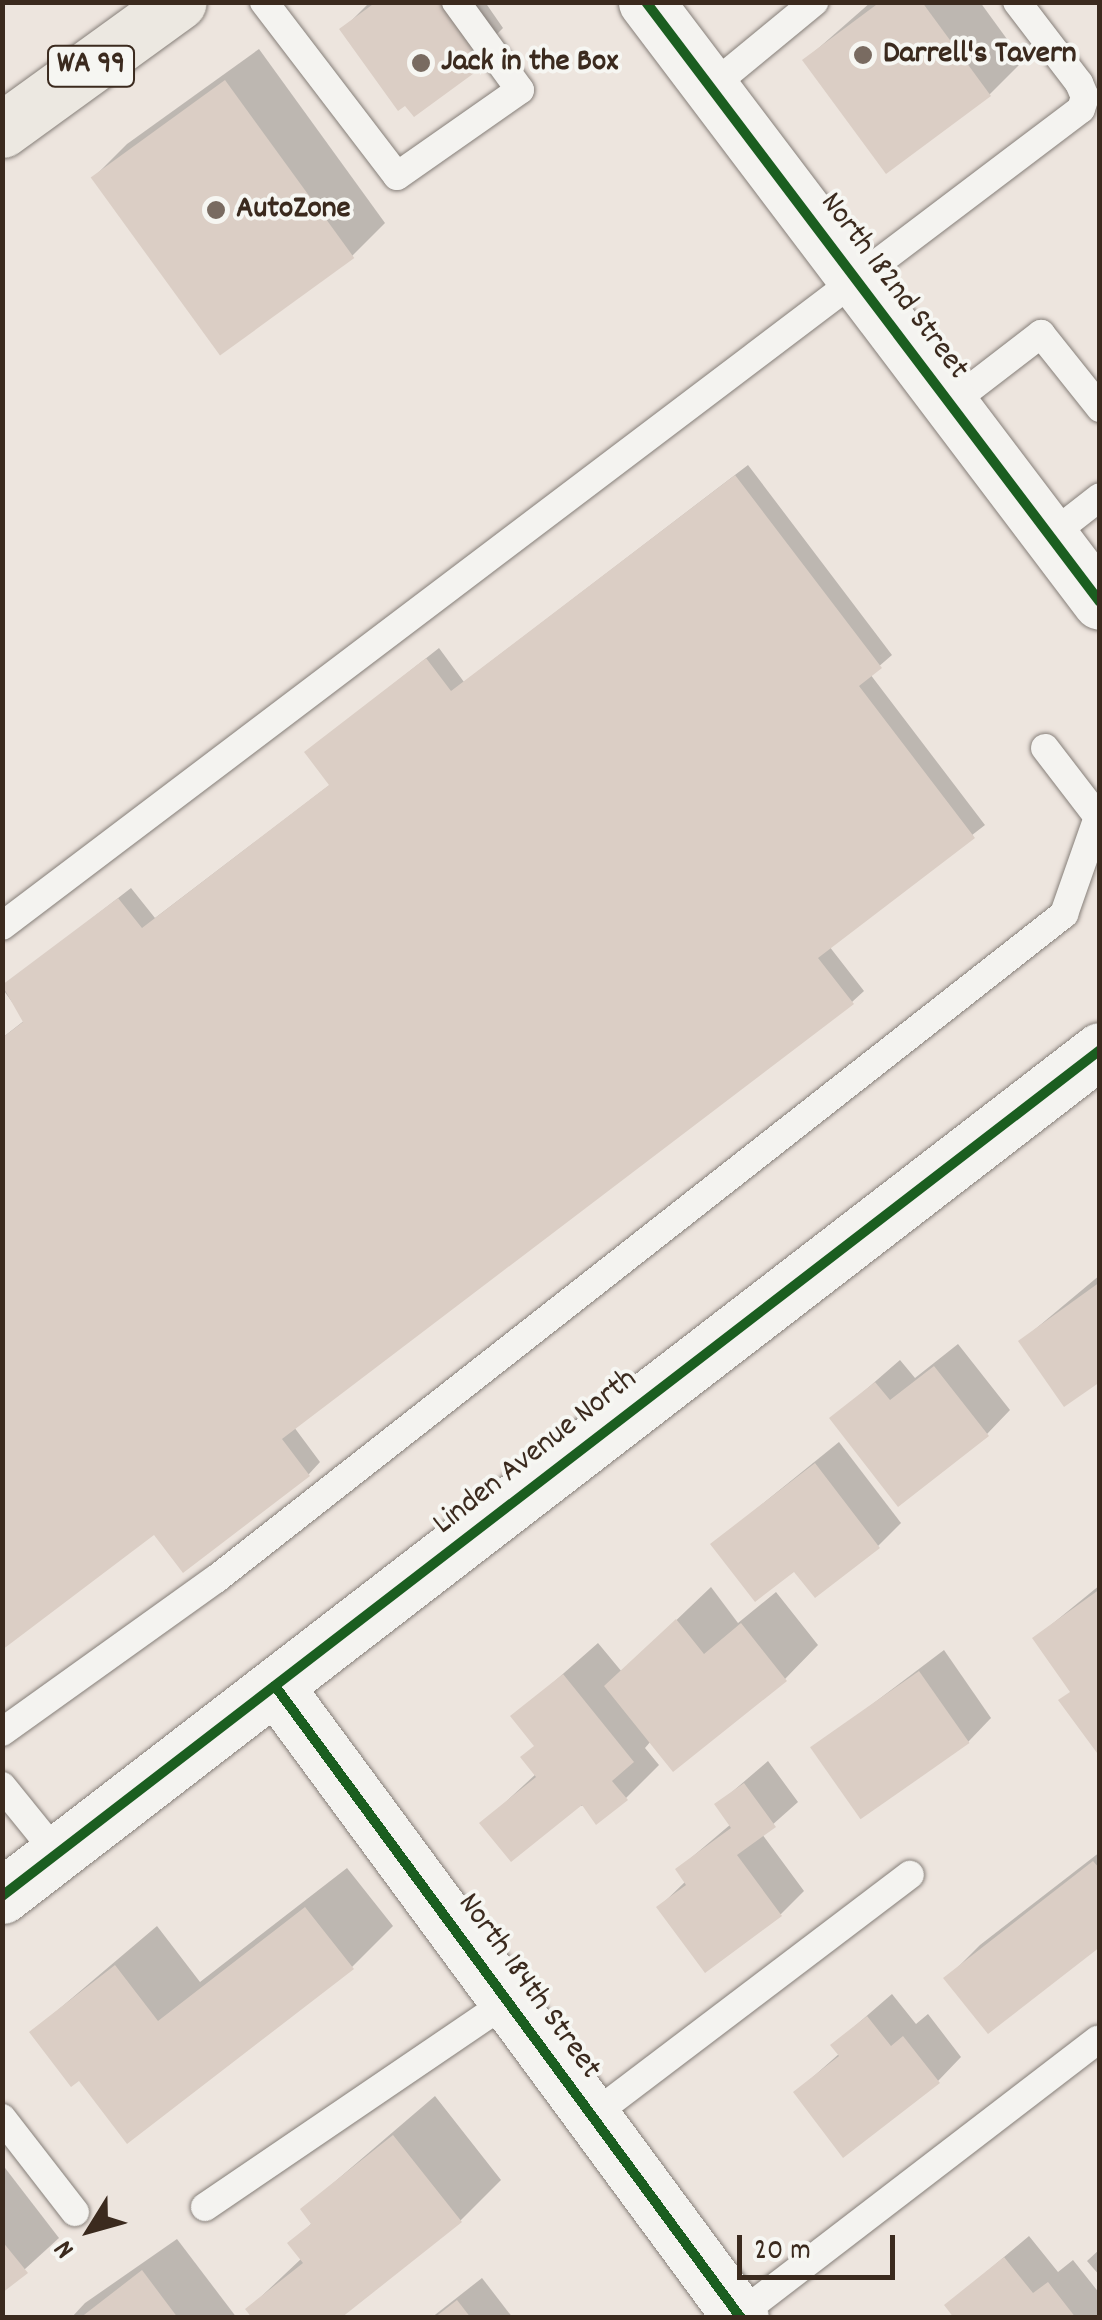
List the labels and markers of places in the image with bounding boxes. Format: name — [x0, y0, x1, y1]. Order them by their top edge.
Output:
place label: Darrell's Tavern — [883, 36, 1077, 74]
place label: Jack in the Box — [441, 44, 618, 82]
marker: Darrell's Tavern — [852, 44, 874, 66]
marker: Jack in the Box — [410, 52, 432, 74]
place label: AutoZone — [236, 191, 351, 229]
marker: AutoZone — [205, 199, 227, 221]

